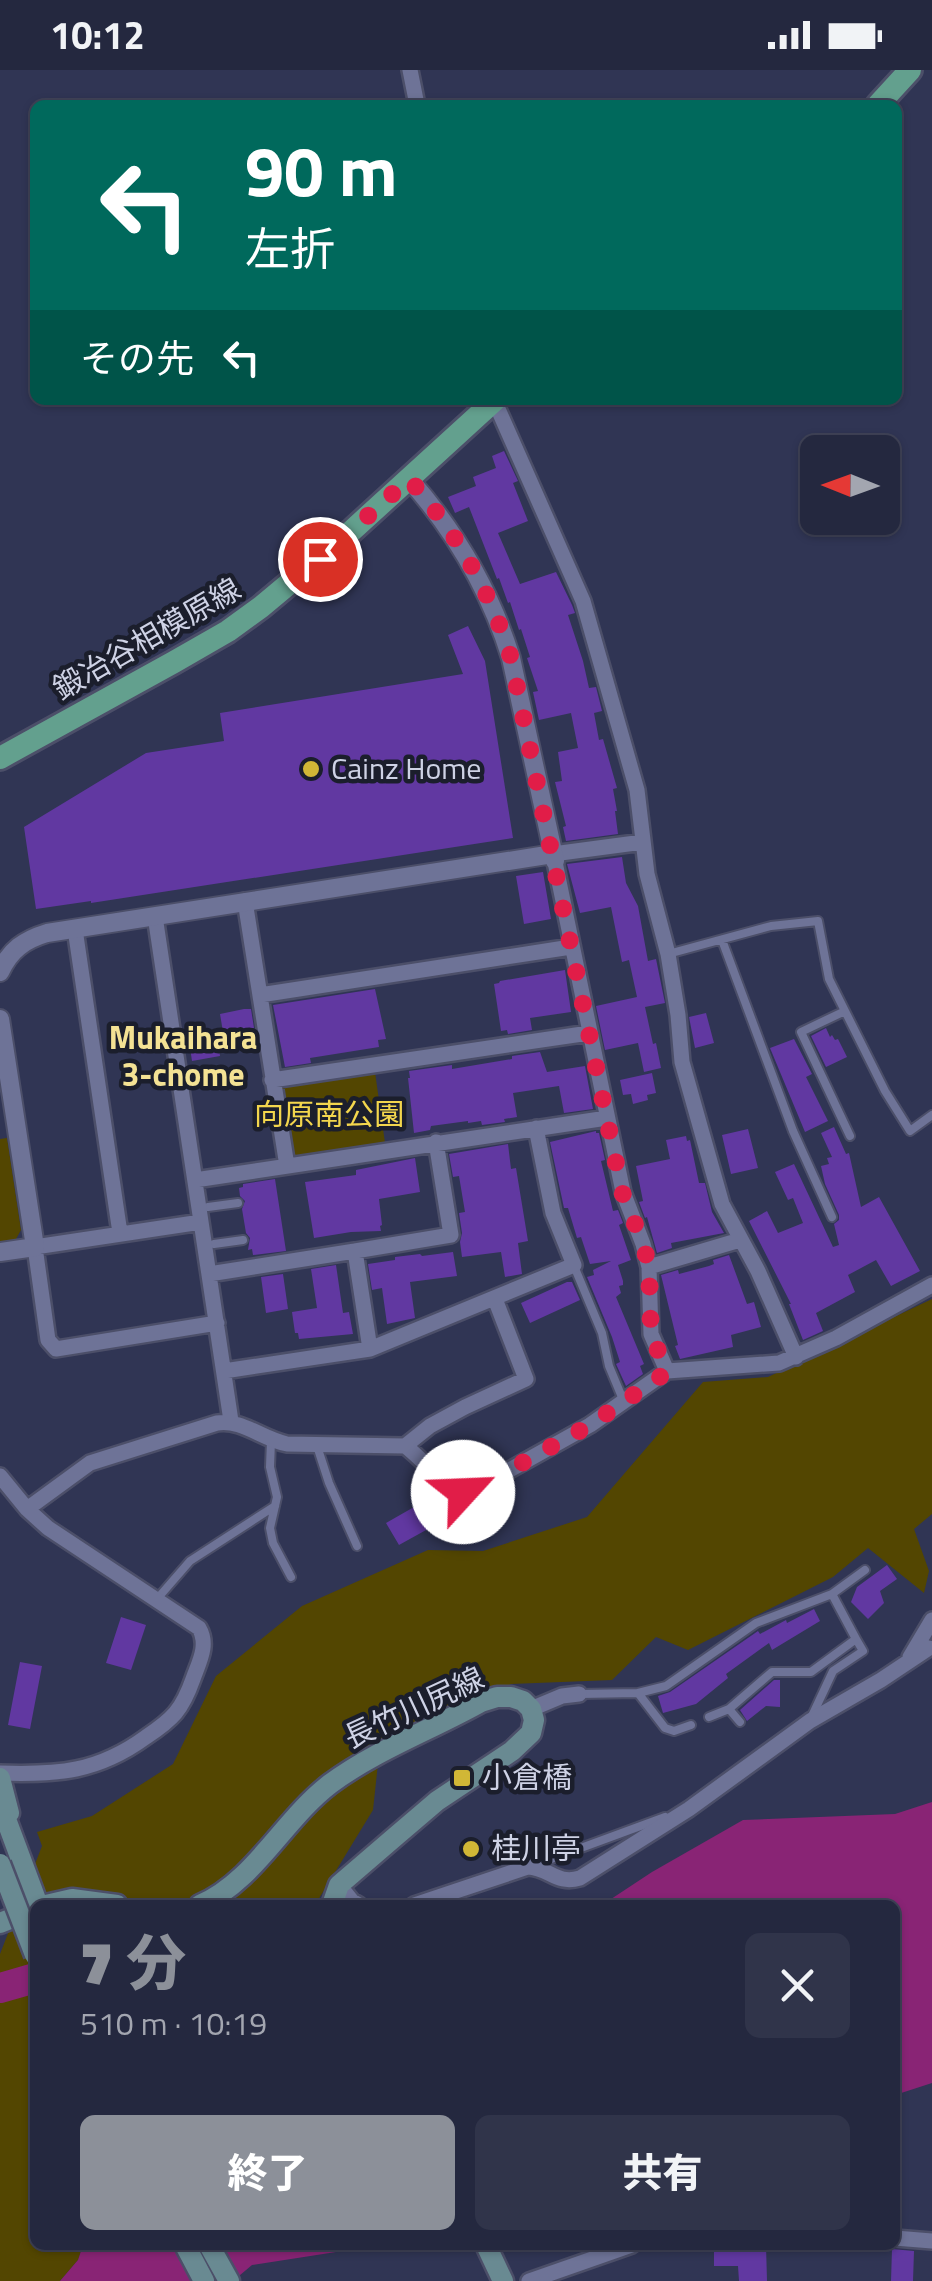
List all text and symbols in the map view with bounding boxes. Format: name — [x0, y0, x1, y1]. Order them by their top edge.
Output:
text: 10:12 — [50, 6, 145, 64]
text: 90 m — [245, 117, 398, 223]
icon: left — [80, 140, 210, 270]
text: 左折 — [245, 214, 335, 282]
text: その先 — [80, 329, 194, 387]
icon: left — [214, 330, 269, 385]
north arrow — [800, 435, 900, 535]
map controls — [800, 435, 900, 535]
pin — [278, 517, 363, 602]
icon: arrive — [293, 532, 348, 587]
street label: 鍛冶谷相模原線 — [44, 566, 249, 711]
place label: Cainz Home — [331, 745, 481, 791]
marker: Cainz Home — [300, 758, 322, 780]
district label: Mukaihara 3-chome — [109, 1013, 257, 1098]
park label: 向原南公園 — [254, 1091, 404, 1137]
position arrow — [411, 1440, 515, 1544]
street label: 長竹川尻線 — [336, 1655, 491, 1760]
place label: 小倉橋 — [482, 1754, 572, 1800]
marker: 小倉橋 — [451, 1767, 473, 1789]
place label: 桂川亭 — [491, 1825, 581, 1871]
marker: 桂川亭 — [460, 1838, 482, 1860]
text: 7 分 — [80, 1916, 186, 2007]
button: close — [745, 1933, 850, 2038]
text: 510 m · 10:19 — [80, 1999, 267, 2047]
button: 終了 — [80, 2115, 455, 2230]
button: 共有 — [475, 2115, 850, 2230]

